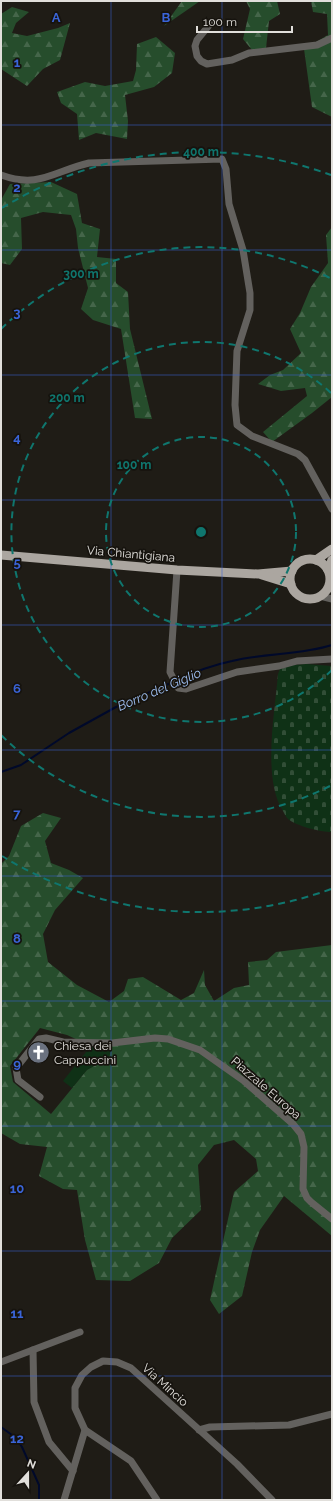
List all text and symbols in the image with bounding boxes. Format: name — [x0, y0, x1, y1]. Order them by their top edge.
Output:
scale bar — [197, 8, 292, 34]
text: A — [52, 10, 61, 25]
text: B — [162, 10, 171, 25]
text: 100 m — [203, 15, 237, 29]
text: 1 — [14, 55, 21, 70]
text: 400 m — [183, 145, 219, 159]
text: 2 — [13, 180, 21, 195]
text: 300 m — [63, 267, 99, 281]
text: 3 — [13, 305, 21, 320]
text: 200 m — [49, 391, 85, 405]
text: 4 — [13, 430, 21, 445]
text: 100 m — [117, 458, 151, 472]
centre of rings — [194, 525, 208, 539]
street label: Via Chiantigiana — [86, 543, 176, 565]
text: 5 — [13, 555, 21, 570]
water label: Borro del Giglio — [115, 665, 203, 714]
text: 6 — [13, 681, 21, 696]
text: 7 — [13, 806, 21, 821]
text: 8 — [13, 931, 21, 946]
place label: Chiesa dei Cappuccini — [54, 1039, 116, 1067]
church icon: Chiesa dei Cappuccini — [26, 1040, 52, 1066]
street label: Piazzale Europa — [228, 1054, 304, 1122]
text: 9 — [13, 1056, 21, 1071]
text: 10 — [10, 1181, 24, 1196]
text: 11 — [11, 1306, 24, 1321]
street label: Via Mincio — [139, 1361, 191, 1409]
text: 12 — [10, 1431, 24, 1446]
north arrow — [8, 1453, 48, 1493]
text: N — [25, 1457, 38, 1472]

